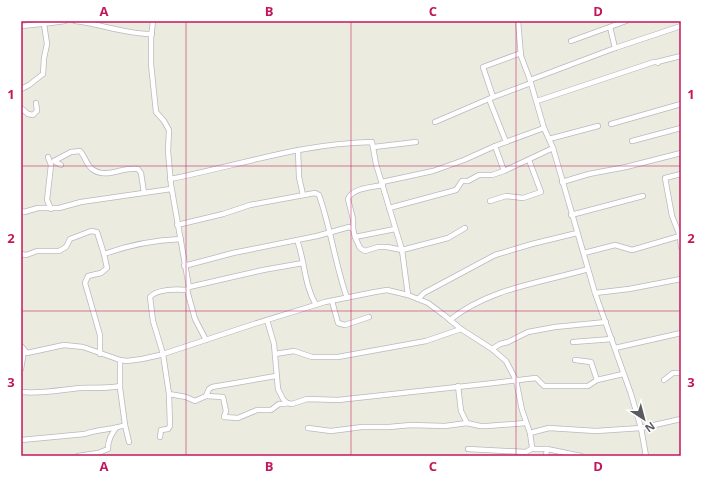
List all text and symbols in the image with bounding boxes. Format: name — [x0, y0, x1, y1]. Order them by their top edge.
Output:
text: A — [100, 2, 109, 20]
text: B — [265, 2, 274, 20]
text: C — [429, 2, 437, 20]
text: D — [593, 2, 603, 20]
text: 1 — [7, 85, 15, 103]
text: 1 — [687, 85, 695, 103]
text: 2 — [7, 229, 15, 247]
text: 2 — [687, 229, 695, 247]
text: 3 — [7, 373, 15, 391]
text: 3 — [687, 373, 695, 391]
north arrow — [624, 399, 664, 439]
text: N — [642, 419, 658, 436]
text: A — [100, 457, 109, 475]
text: B — [265, 457, 274, 475]
text: C — [429, 457, 437, 475]
text: D — [593, 457, 603, 475]

